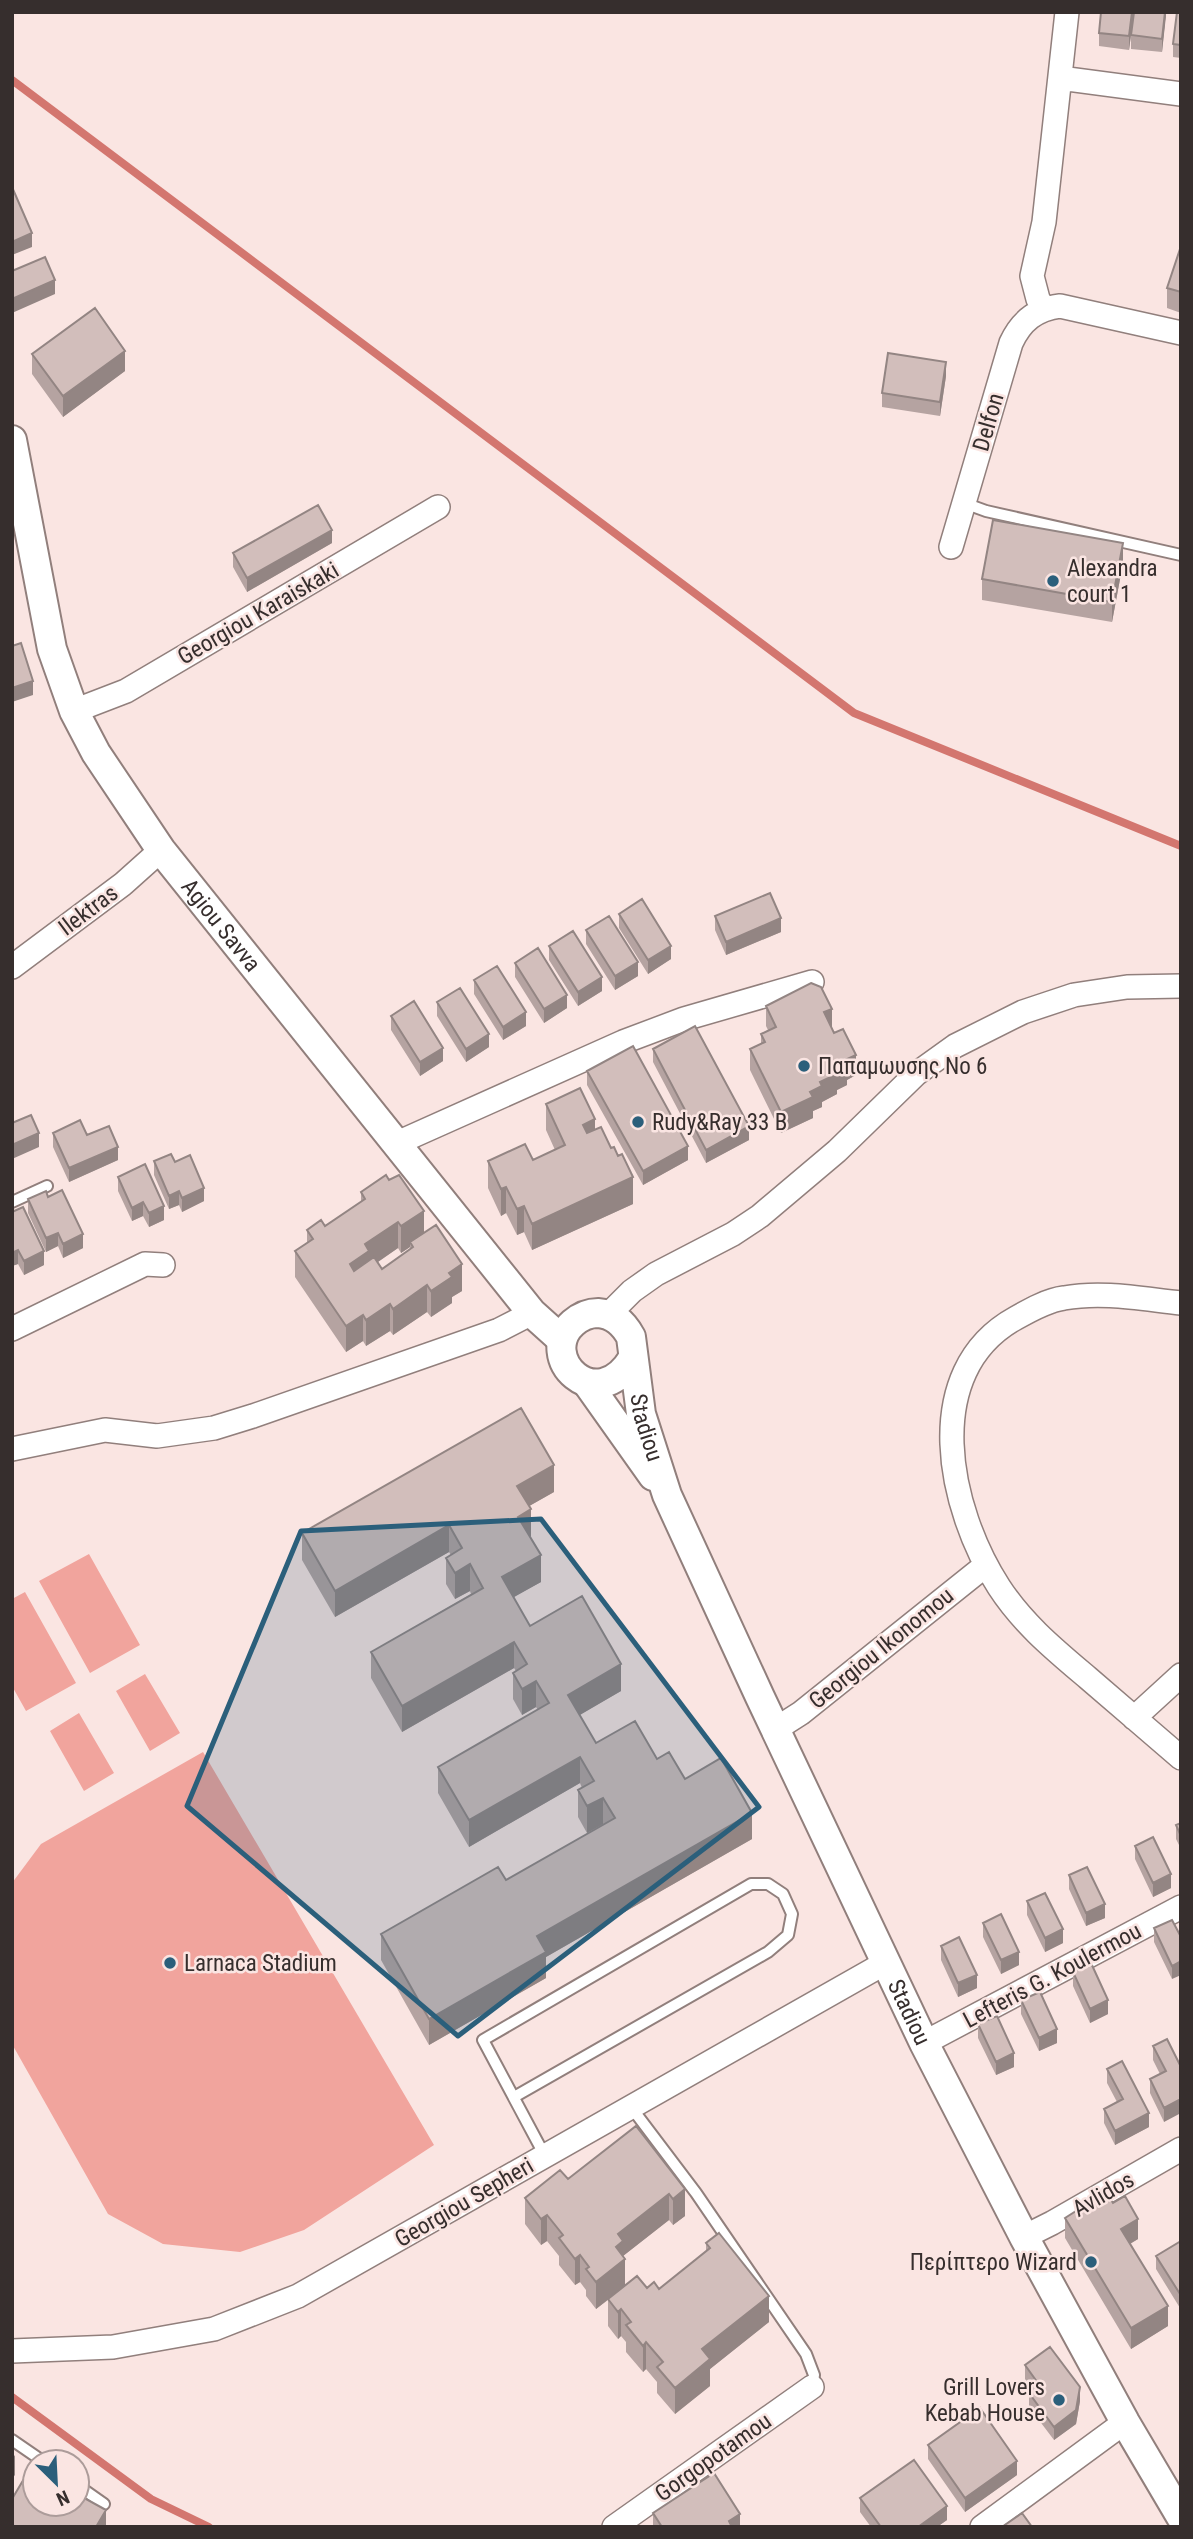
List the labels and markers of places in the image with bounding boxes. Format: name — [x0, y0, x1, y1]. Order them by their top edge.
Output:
place label: Alexandra court 1 — [1067, 555, 1158, 608]
marker: Alexandra court 1 — [1045, 573, 1061, 589]
place label: Παπαμωυσης No 6 — [818, 1053, 987, 1080]
marker: Παπαμωυσης No 6 — [796, 1058, 812, 1074]
place label: Rudy&Ray 33 B — [652, 1109, 787, 1136]
marker: Rudy&Ray 33 B — [630, 1114, 646, 1130]
place label: Larnaca Stadium — [184, 1950, 337, 1977]
marker: Larnaca Stadium — [162, 1955, 178, 1971]
place label: Περίπτερο Wizard — [910, 2249, 1077, 2276]
marker: Περίπτερο Wizard — [1083, 2254, 1099, 2270]
place label: Grill Lovers Kebab House — [925, 2374, 1045, 2427]
marker: Grill Lovers Kebab House — [1051, 2392, 1067, 2408]

